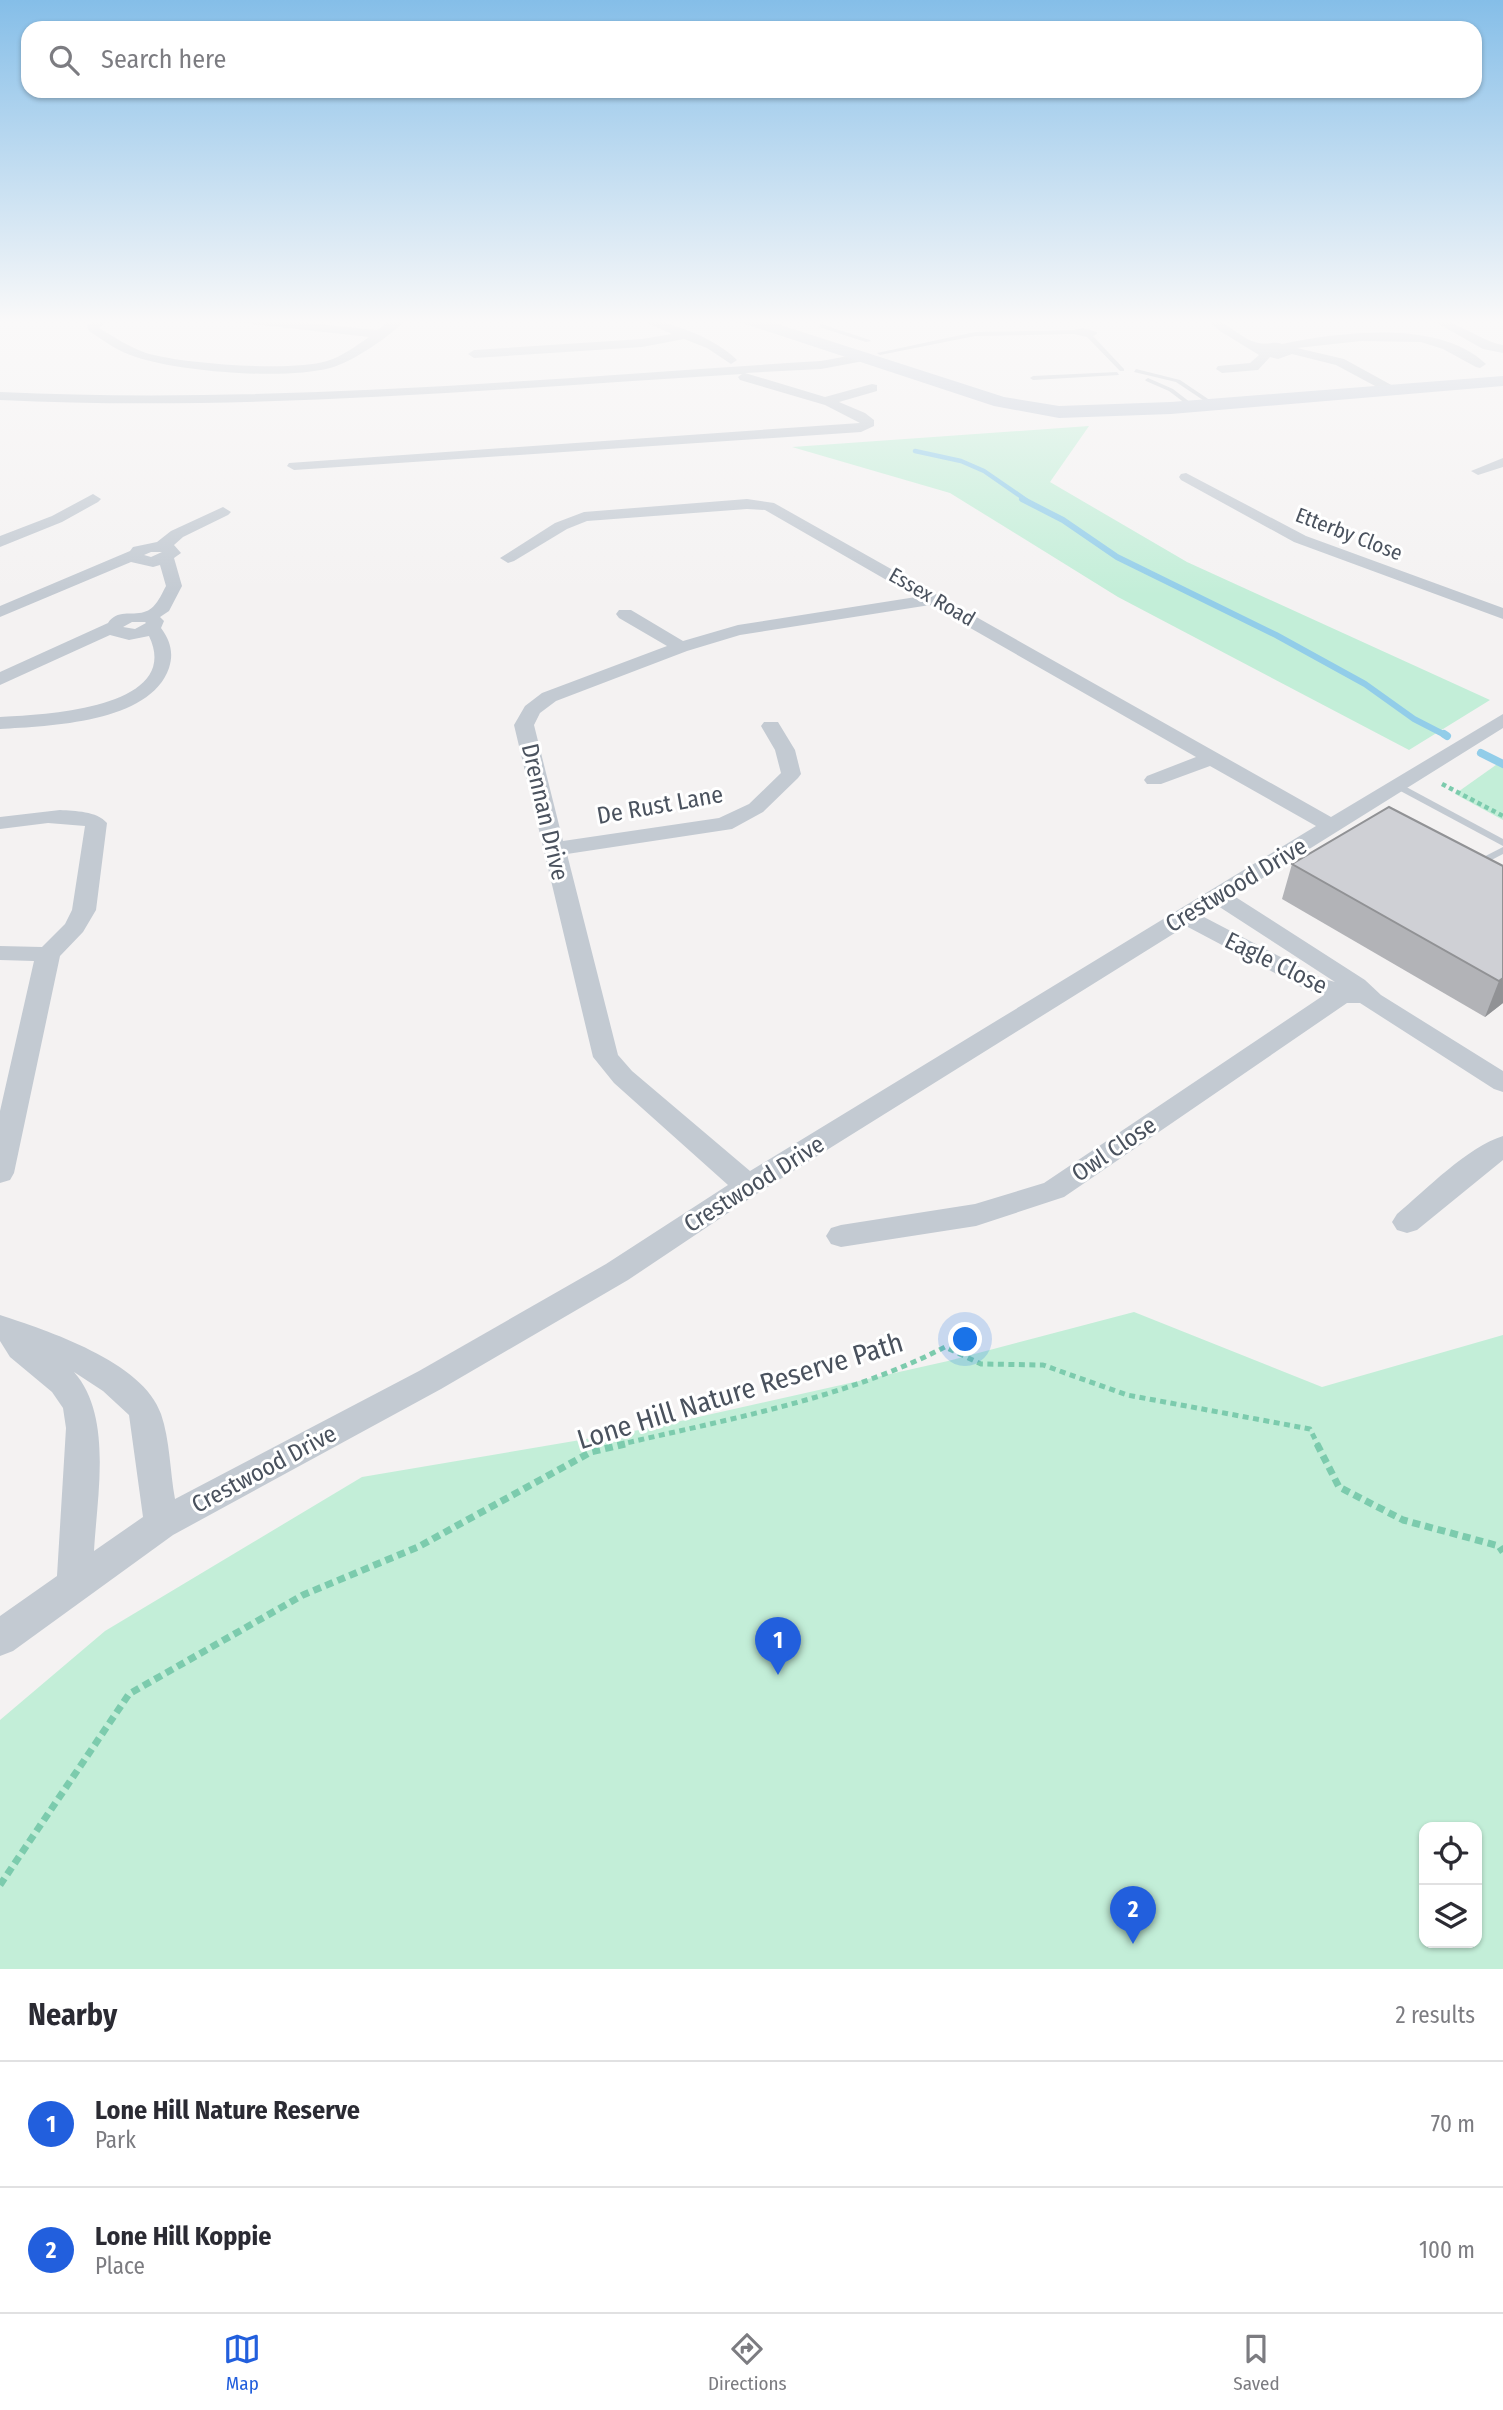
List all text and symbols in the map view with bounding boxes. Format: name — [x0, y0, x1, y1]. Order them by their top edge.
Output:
search box — [21, 21, 1482, 98]
icon: search — [45, 41, 83, 79]
text: Search here — [101, 44, 226, 75]
street label: Etterby Close — [1292, 502, 1406, 566]
street label: Essex Road — [884, 562, 980, 632]
street label: Drennan Drive — [516, 741, 574, 883]
street label: De Rust Lane — [595, 780, 725, 830]
street label: Crestwood Drive — [1160, 832, 1312, 938]
street label: Eagle Close — [1220, 926, 1332, 1000]
street label: Owl Close — [1067, 1111, 1161, 1187]
street label: Crestwood Drive — [679, 1130, 829, 1238]
your location — [948, 1322, 982, 1356]
street label: Lone Hill Nature Reserve Path — [573, 1326, 907, 1456]
street label: Crestwood Drive — [187, 1419, 341, 1519]
pin: 1 — [755, 1617, 801, 1675]
map controls — [1419, 1822, 1482, 1948]
button: locate — [1419, 1822, 1482, 1885]
button: layers — [1419, 1885, 1482, 1948]
pin: 2 — [1110, 1886, 1156, 1944]
text: Nearby — [28, 1997, 117, 2033]
text: 2 results — [1395, 2001, 1475, 2029]
text: Lone Hill Nature Reserve — [95, 2095, 360, 2126]
text: 1 — [46, 2110, 56, 2138]
text: 70 m — [1431, 2110, 1475, 2138]
text: Park — [95, 2126, 136, 2154]
text: Lone Hill Koppie — [95, 2221, 271, 2252]
text: 2 — [46, 2236, 56, 2264]
text: 100 m — [1419, 2236, 1475, 2264]
text: Place — [95, 2252, 145, 2280]
tab: Map — [223, 2330, 261, 2395]
tab: Directions — [708, 2330, 787, 2395]
tab: Saved — [1233, 2330, 1280, 2395]

